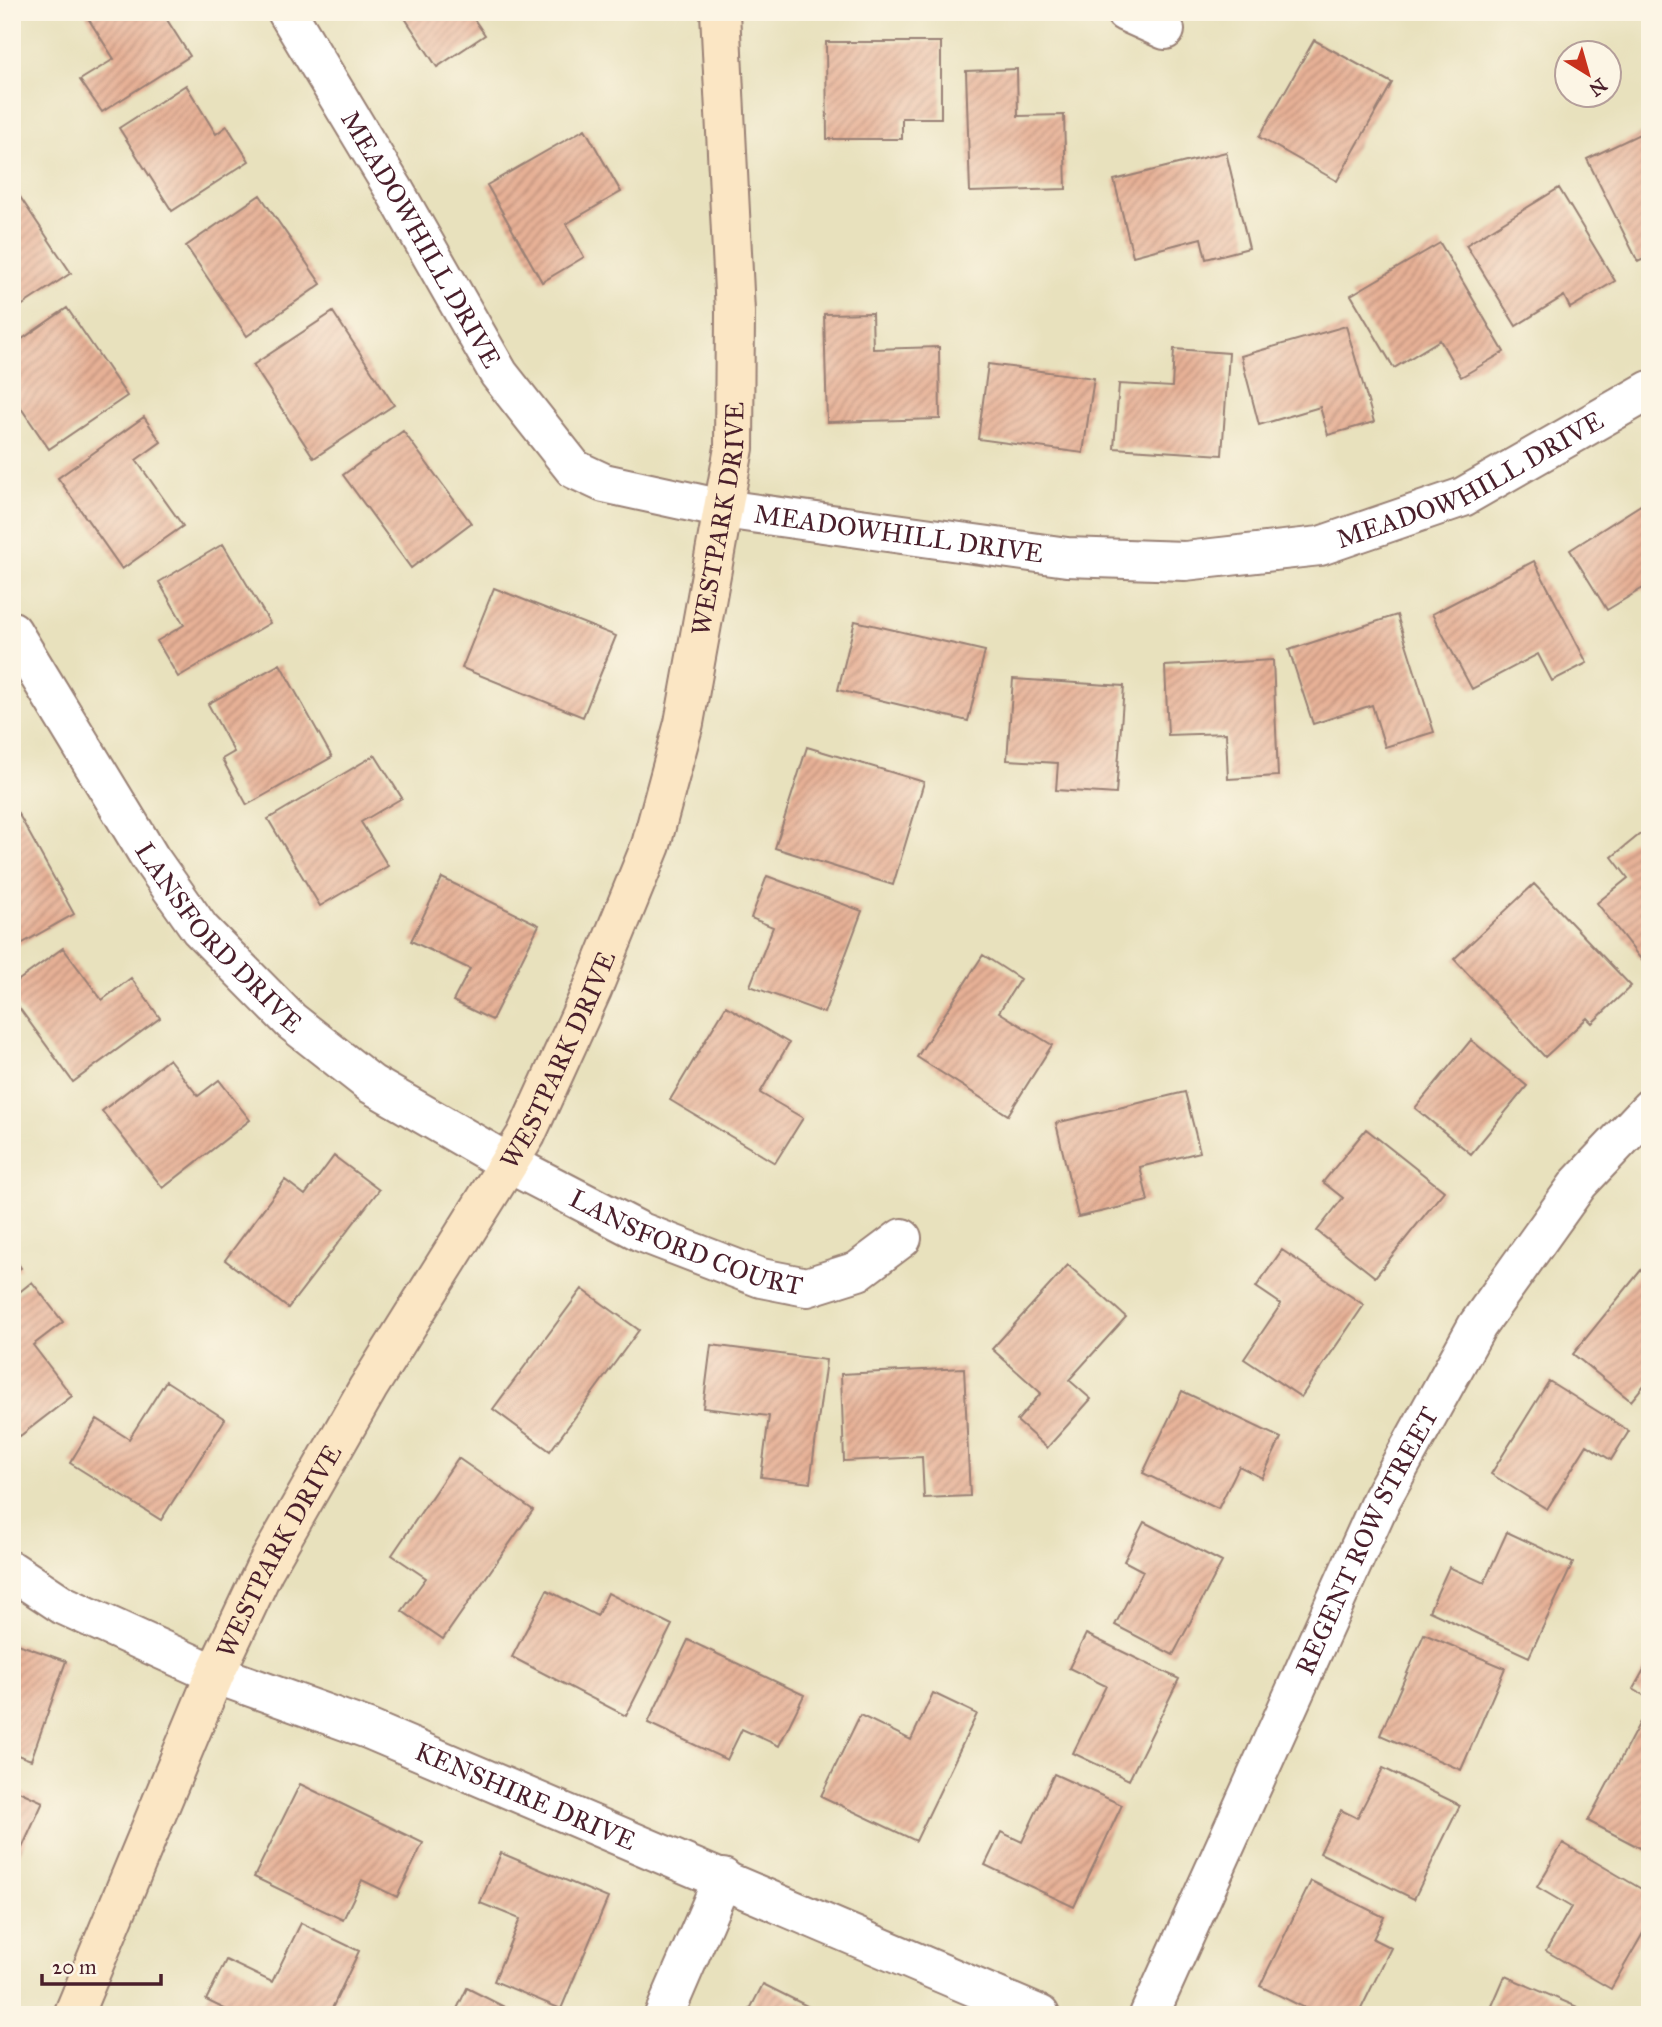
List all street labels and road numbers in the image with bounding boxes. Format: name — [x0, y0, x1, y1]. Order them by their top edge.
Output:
street label: MEADOWHILL DRIVE — [334, 105, 508, 373]
street label: WESTPARK DRIVE — [684, 402, 750, 638]
street label: MEADOWHILL DRIVE — [1332, 404, 1609, 555]
street label: MEADOWHILL DRIVE — [752, 498, 1045, 570]
street label: LANSFORD DRIVE — [128, 836, 309, 1040]
street label: WESTPARK DRIVE — [493, 946, 622, 1174]
street label: LANSFORD COURT — [564, 1182, 806, 1302]
street label: REGENT ROW STREET — [1289, 1401, 1445, 1680]
street label: WESTPARK DRIVE — [209, 1439, 348, 1662]
street label: KENSHIRE DRIVE — [410, 1735, 641, 1857]

